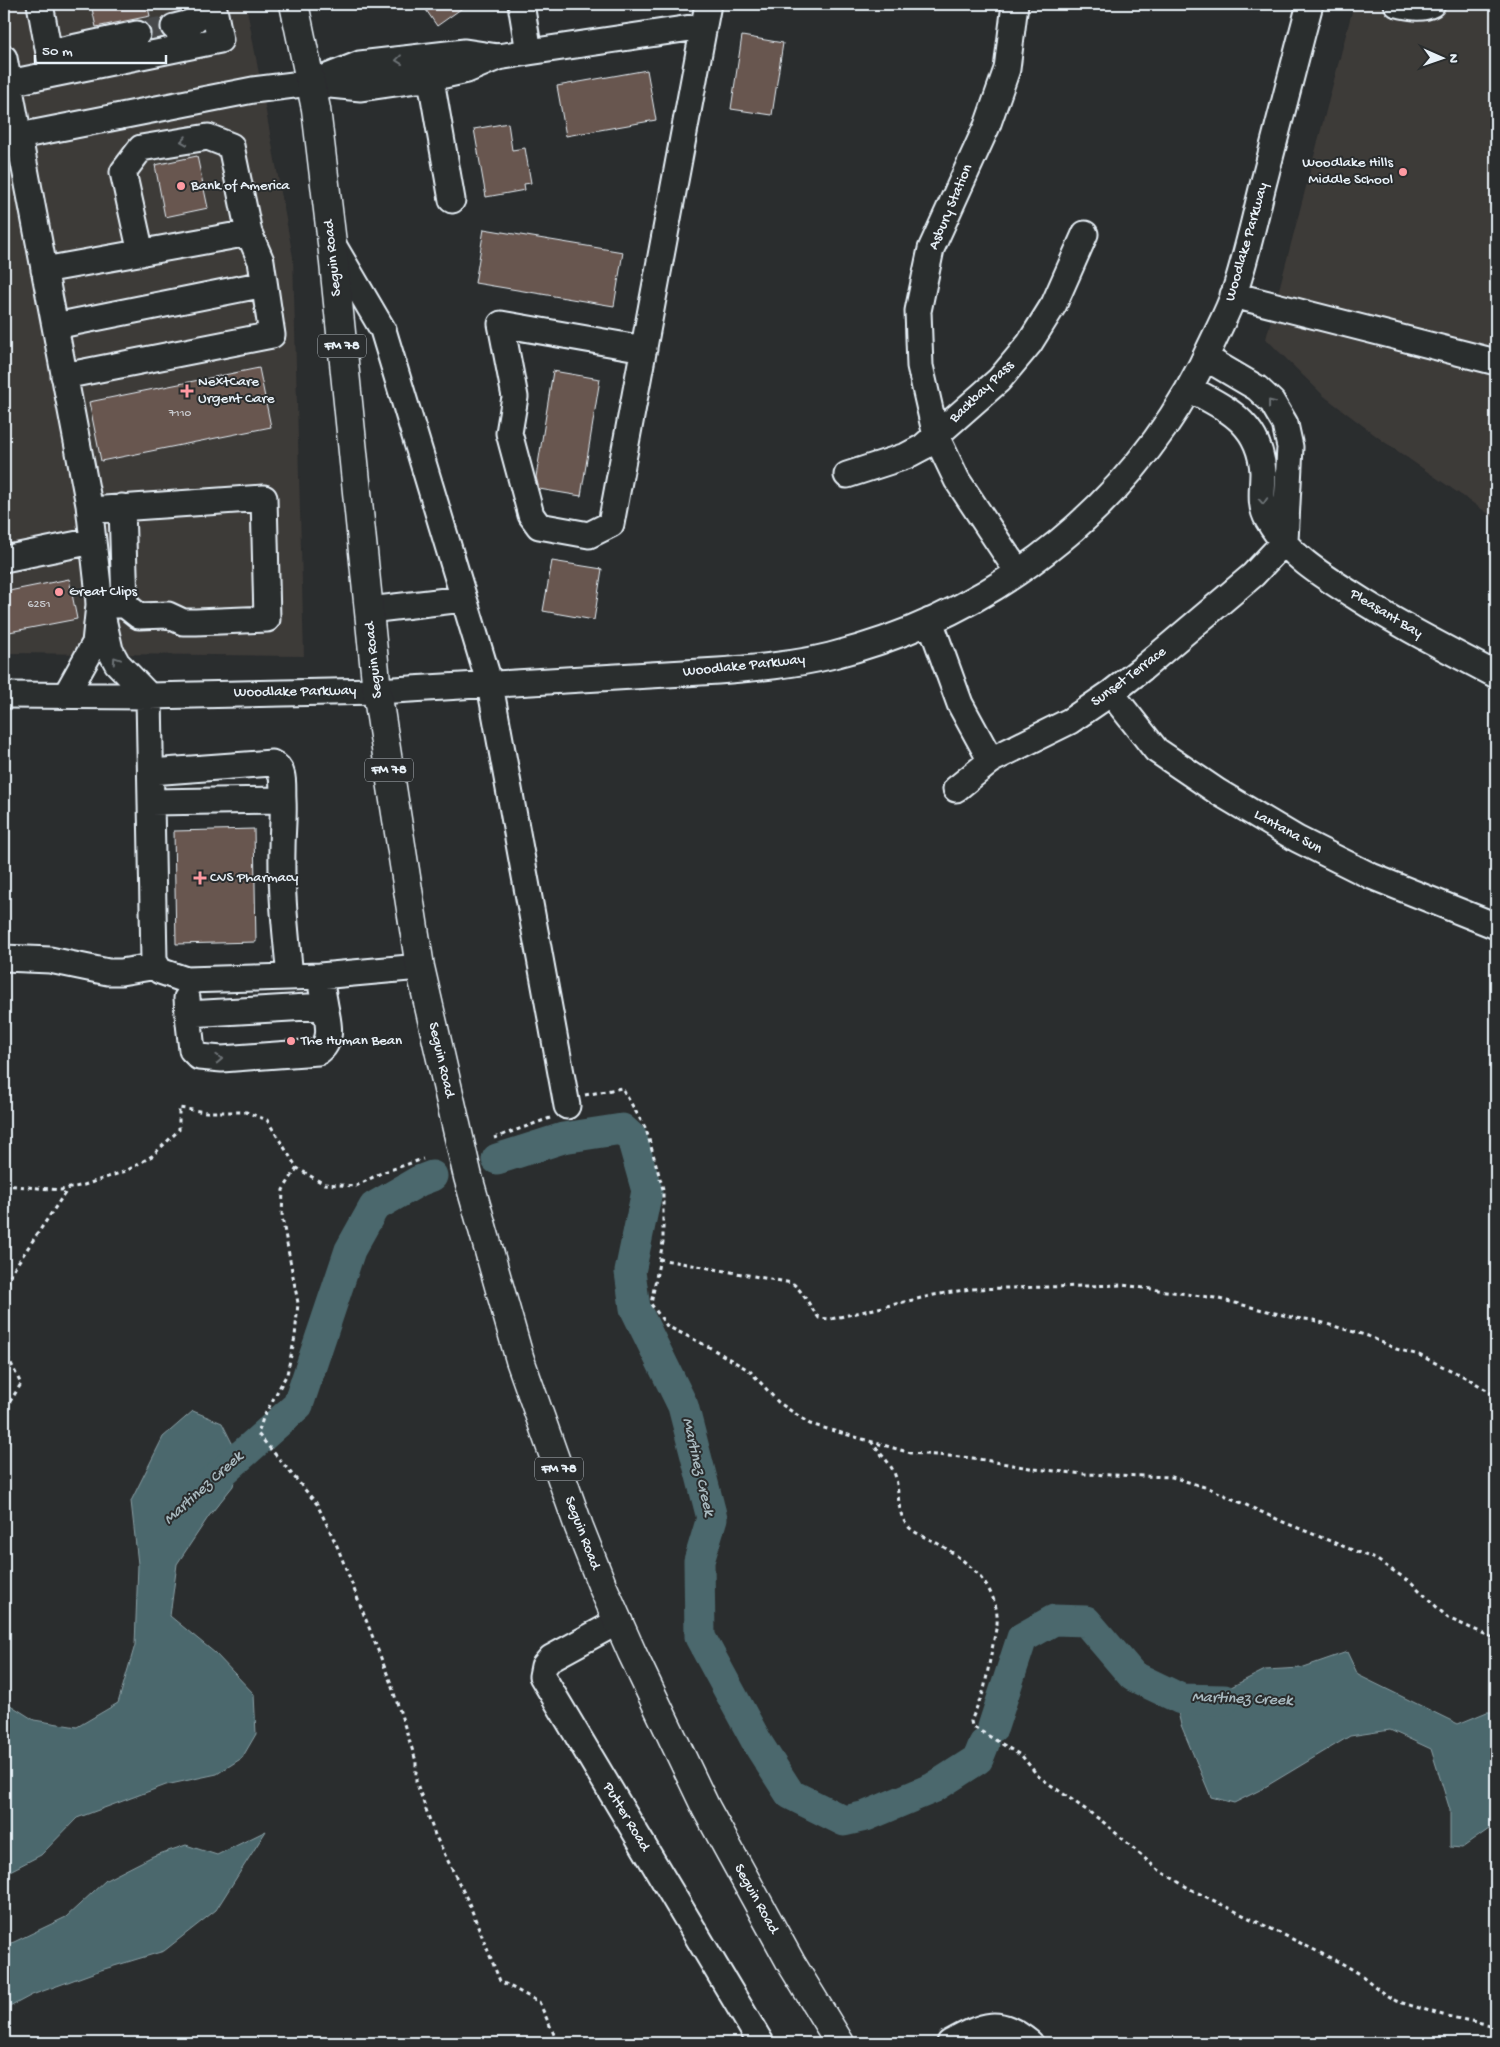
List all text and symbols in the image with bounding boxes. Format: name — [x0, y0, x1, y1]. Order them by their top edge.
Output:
scale bar — [35, 32, 166, 64]
north arrow — [1418, 32, 1468, 82]
text: 50 m — [42, 43, 73, 61]
one-way arrow — [395, 54, 404, 64]
text: N — [1444, 54, 1461, 63]
one-way arrow — [180, 135, 189, 145]
place label: Woodlake Hills Middle School — [1302, 154, 1393, 189]
street label: Asbury Station — [925, 161, 977, 253]
marker: Woodlake Hills Middle School — [1397, 166, 1409, 178]
place label: Bank of America — [190, 177, 290, 195]
marker: Bank of America — [175, 180, 187, 192]
street label: Woodlake Parkway — [1221, 180, 1273, 303]
street label: Seguin Road — [320, 218, 346, 297]
road number: FM 78 — [318, 334, 366, 358]
street label: Backbay Pass — [945, 357, 1018, 428]
place label: NextCare Urgent Care — [198, 373, 275, 408]
marker: NextCare Urgent Care — [180, 384, 194, 398]
one-way arrow — [1268, 399, 1277, 409]
house number: 7110 — [168, 407, 192, 421]
one-way arrow — [1257, 497, 1268, 505]
place label: Great Clips — [69, 583, 138, 601]
street label: Pleasant Bay — [1345, 585, 1426, 643]
marker: Great Clips — [53, 586, 65, 598]
house number: 6251 — [27, 598, 51, 612]
street label: Seguin Road — [361, 620, 387, 699]
street label: Sunset Terrace — [1088, 643, 1170, 711]
street label: Woodlake Parkway — [682, 651, 807, 681]
one-way arrow — [113, 656, 122, 665]
street label: Woodlake Parkway — [234, 682, 357, 702]
road number: FM 78 — [365, 758, 413, 782]
street label: Lantana Sun — [1251, 806, 1325, 858]
place label: CVS Pharmacy — [210, 869, 299, 887]
marker: CVS Pharmacy — [194, 872, 206, 884]
street label: Seguin Road — [424, 1020, 459, 1101]
place label: The Human Bean — [300, 1032, 402, 1050]
marker: The Human Bean — [285, 1035, 297, 1047]
one-way arrow — [215, 1053, 223, 1064]
water label: Martinez Creek — [676, 1416, 718, 1520]
water label: Martinez Creek — [160, 1447, 249, 1530]
road number: FM 78 — [535, 1458, 583, 1480]
street label: Seguin Road — [560, 1494, 605, 1573]
water label: Martinez Creek — [1192, 1689, 1294, 1711]
street label: Putter Road — [598, 1779, 654, 1856]
street label: Seguin Road — [729, 1861, 783, 1938]

